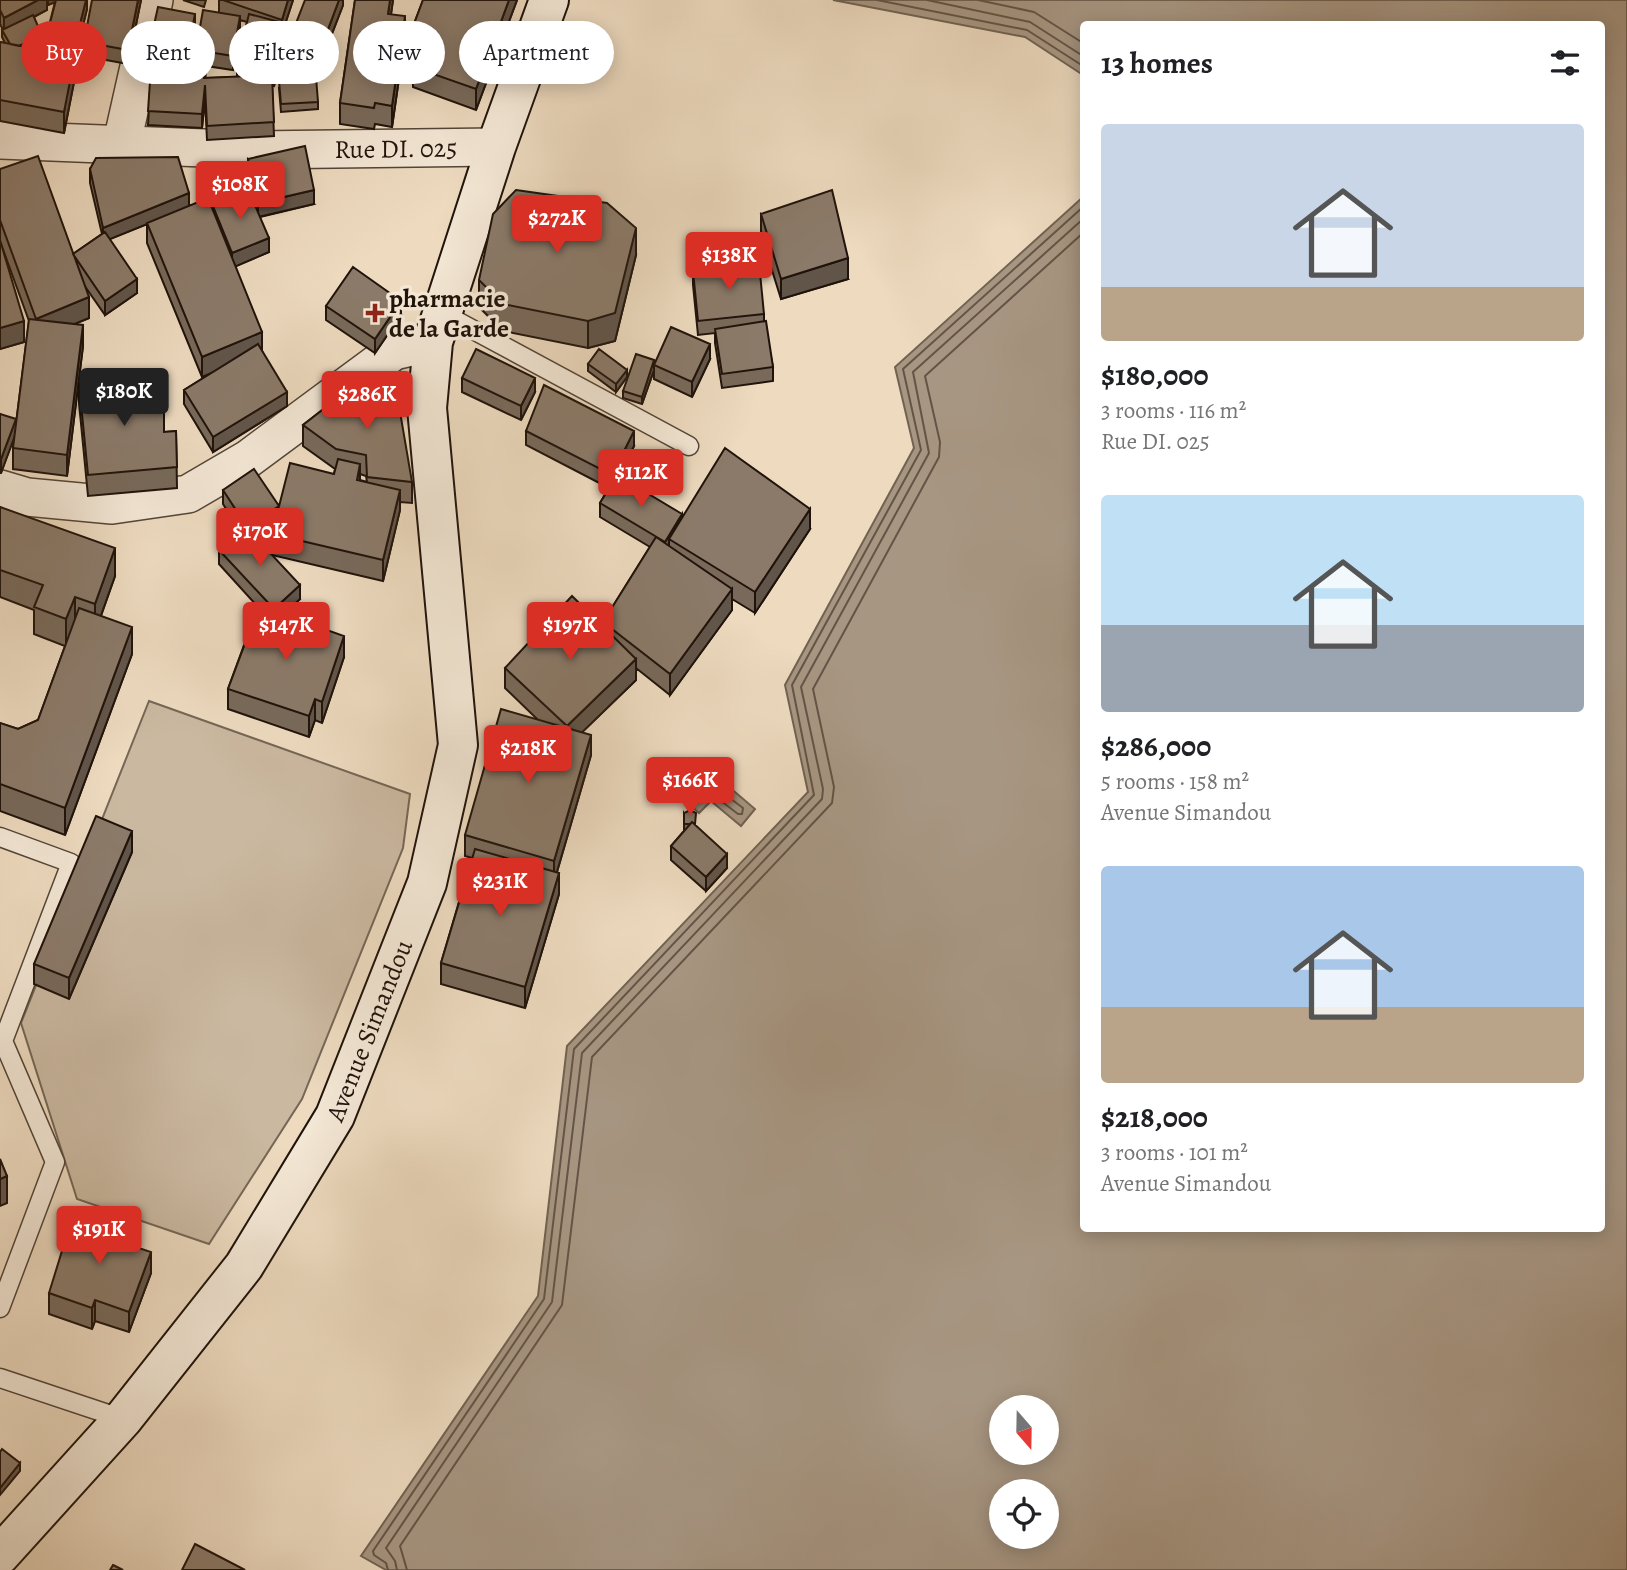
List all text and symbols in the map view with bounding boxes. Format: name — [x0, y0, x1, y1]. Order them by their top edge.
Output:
chip: Buy — [21, 21, 107, 84]
chip: Rent — [121, 21, 215, 84]
chip: Filters — [229, 21, 339, 84]
chip: New — [353, 21, 445, 84]
chip: Apartment — [459, 21, 614, 84]
text: 13 homes — [1101, 43, 1213, 83]
icon: filters — [1546, 44, 1584, 82]
street label: Rue DI. 025 — [334, 130, 457, 167]
pin: $108K — [191, 162, 289, 221]
text: $108K — [212, 168, 268, 199]
icon: home — [1280, 170, 1406, 296]
pin: $272K — [508, 196, 606, 255]
text: $272K — [528, 202, 586, 233]
pin: $138K — [680, 232, 778, 292]
text: $138K — [702, 239, 757, 270]
place label: pharmacie de la Garde — [389, 281, 509, 346]
marker: pharmacie de la Garde — [367, 305, 383, 321]
text: $180,000 — [1101, 355, 1209, 395]
pin: $180K — [75, 368, 173, 428]
pin: $286K — [318, 372, 416, 431]
text: $180K — [96, 375, 152, 406]
text: $286K — [338, 378, 396, 409]
text: 3 rooms · 116 m² — [1101, 395, 1246, 426]
text: Rue DI. 025 — [1101, 426, 1210, 457]
pin: $112K — [592, 449, 690, 509]
text: $112K — [614, 456, 668, 487]
pin: $170K — [211, 508, 309, 568]
text: $170K — [232, 515, 288, 546]
icon: home — [1280, 541, 1406, 667]
pin: $147K — [237, 602, 335, 662]
pin: $197K — [521, 602, 619, 662]
text: $147K — [259, 609, 313, 640]
text: $197K — [543, 609, 597, 640]
pin: $218K — [479, 726, 577, 785]
text: $286,000 — [1101, 726, 1211, 766]
text: $218K — [500, 732, 556, 763]
pin: $166K — [641, 758, 739, 817]
text: $166K — [662, 764, 718, 795]
text: 5 rooms · 158 m² — [1101, 766, 1249, 797]
text: Avenue Simandou — [1101, 797, 1271, 828]
pin: $231K — [451, 858, 549, 918]
text: $231K — [472, 865, 528, 896]
icon: home — [1280, 912, 1406, 1038]
street label: Avenue Simandou — [317, 934, 421, 1127]
text: $218,000 — [1101, 1097, 1208, 1137]
text: 3 rooms · 101 m² — [1101, 1137, 1248, 1168]
text: Avenue Simandou — [1101, 1168, 1271, 1199]
pin: $191K — [50, 1206, 148, 1266]
text: $191K — [73, 1213, 125, 1244]
north arrow — [989, 1395, 1059, 1465]
map controls — [989, 1395, 1059, 1549]
button: locate — [989, 1479, 1059, 1549]

